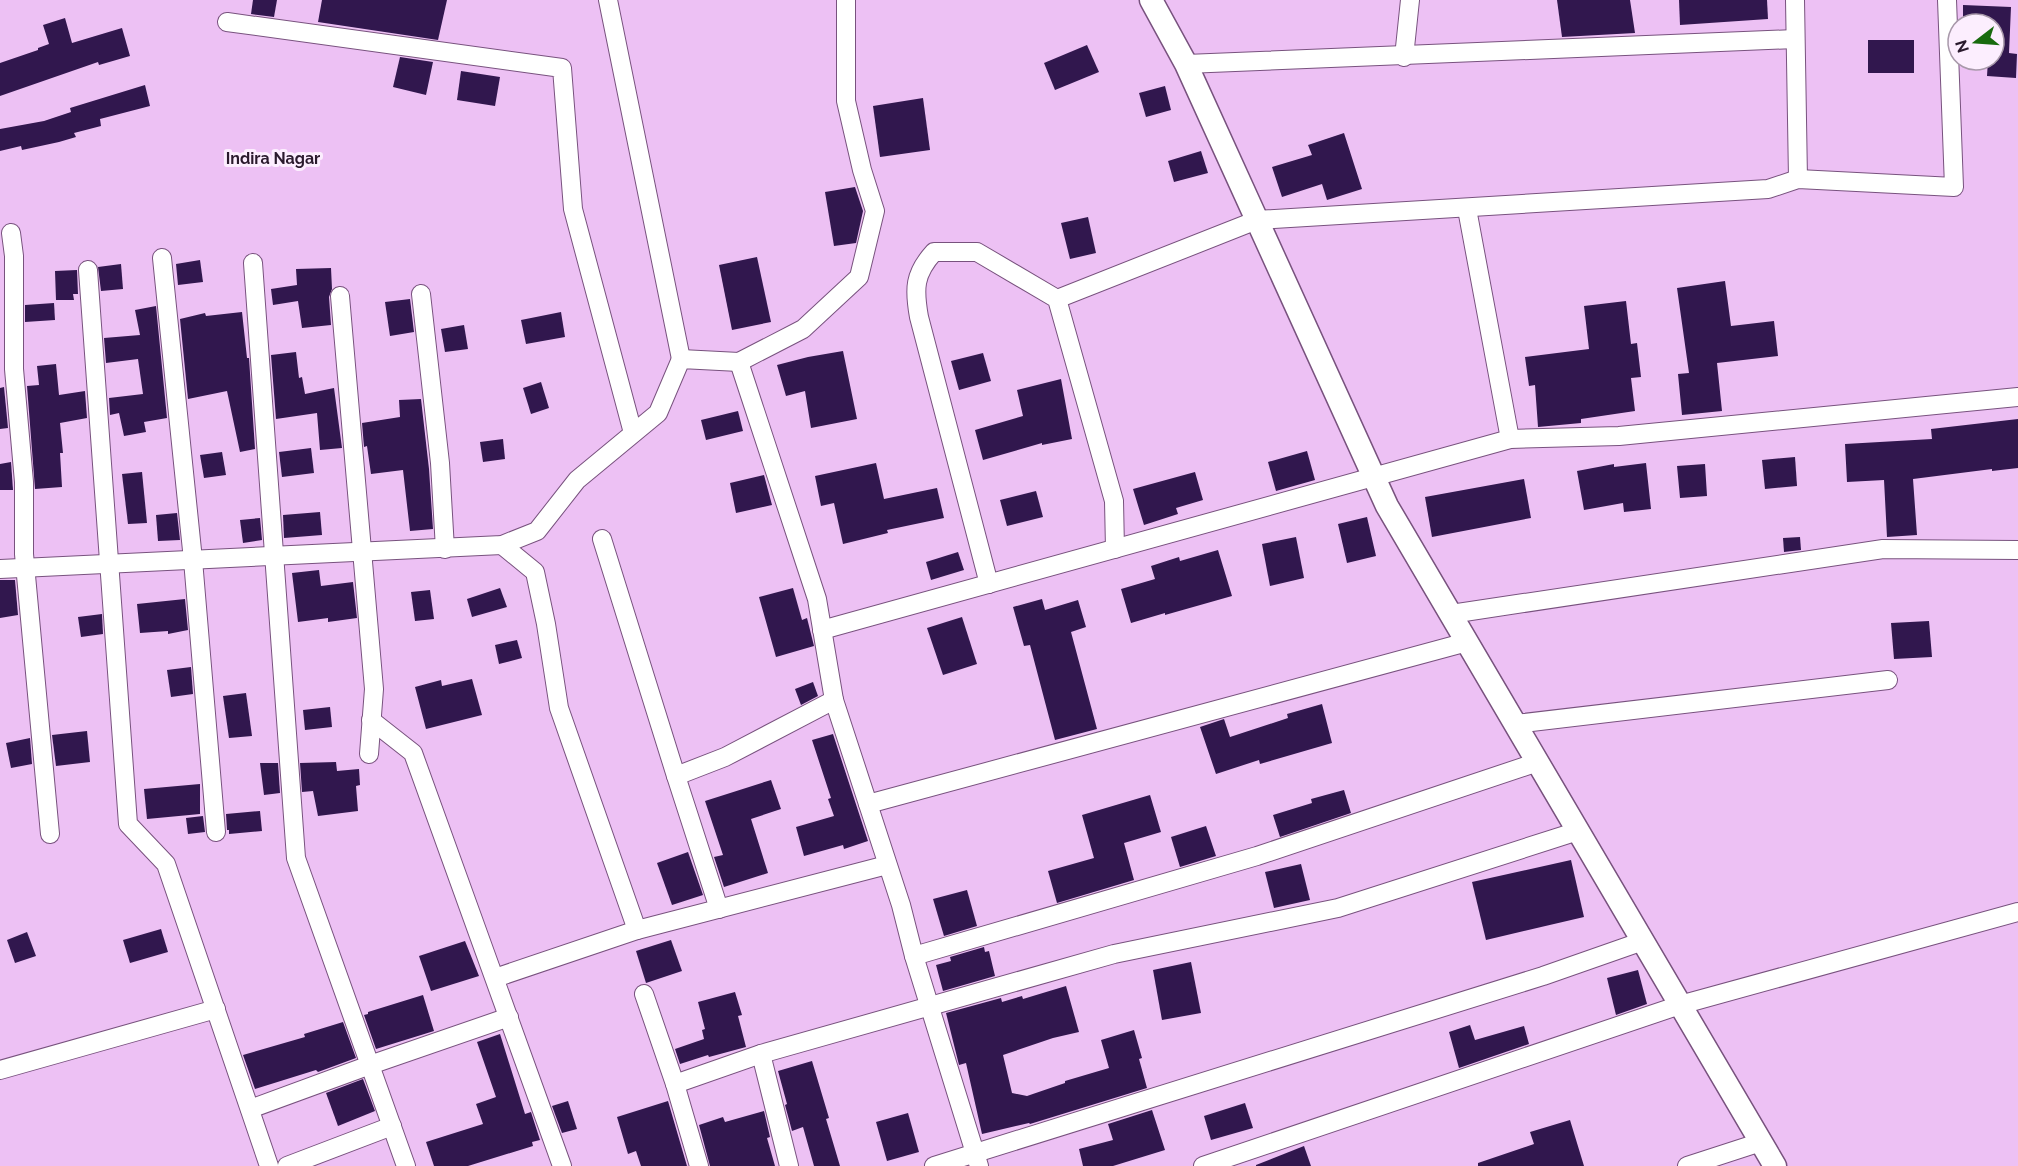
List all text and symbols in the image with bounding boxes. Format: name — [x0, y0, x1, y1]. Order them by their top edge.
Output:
north arrow — [1946, 12, 2006, 72]
text: N — [1951, 38, 1973, 55]
district label: Indira Nagar — [226, 149, 320, 168]

